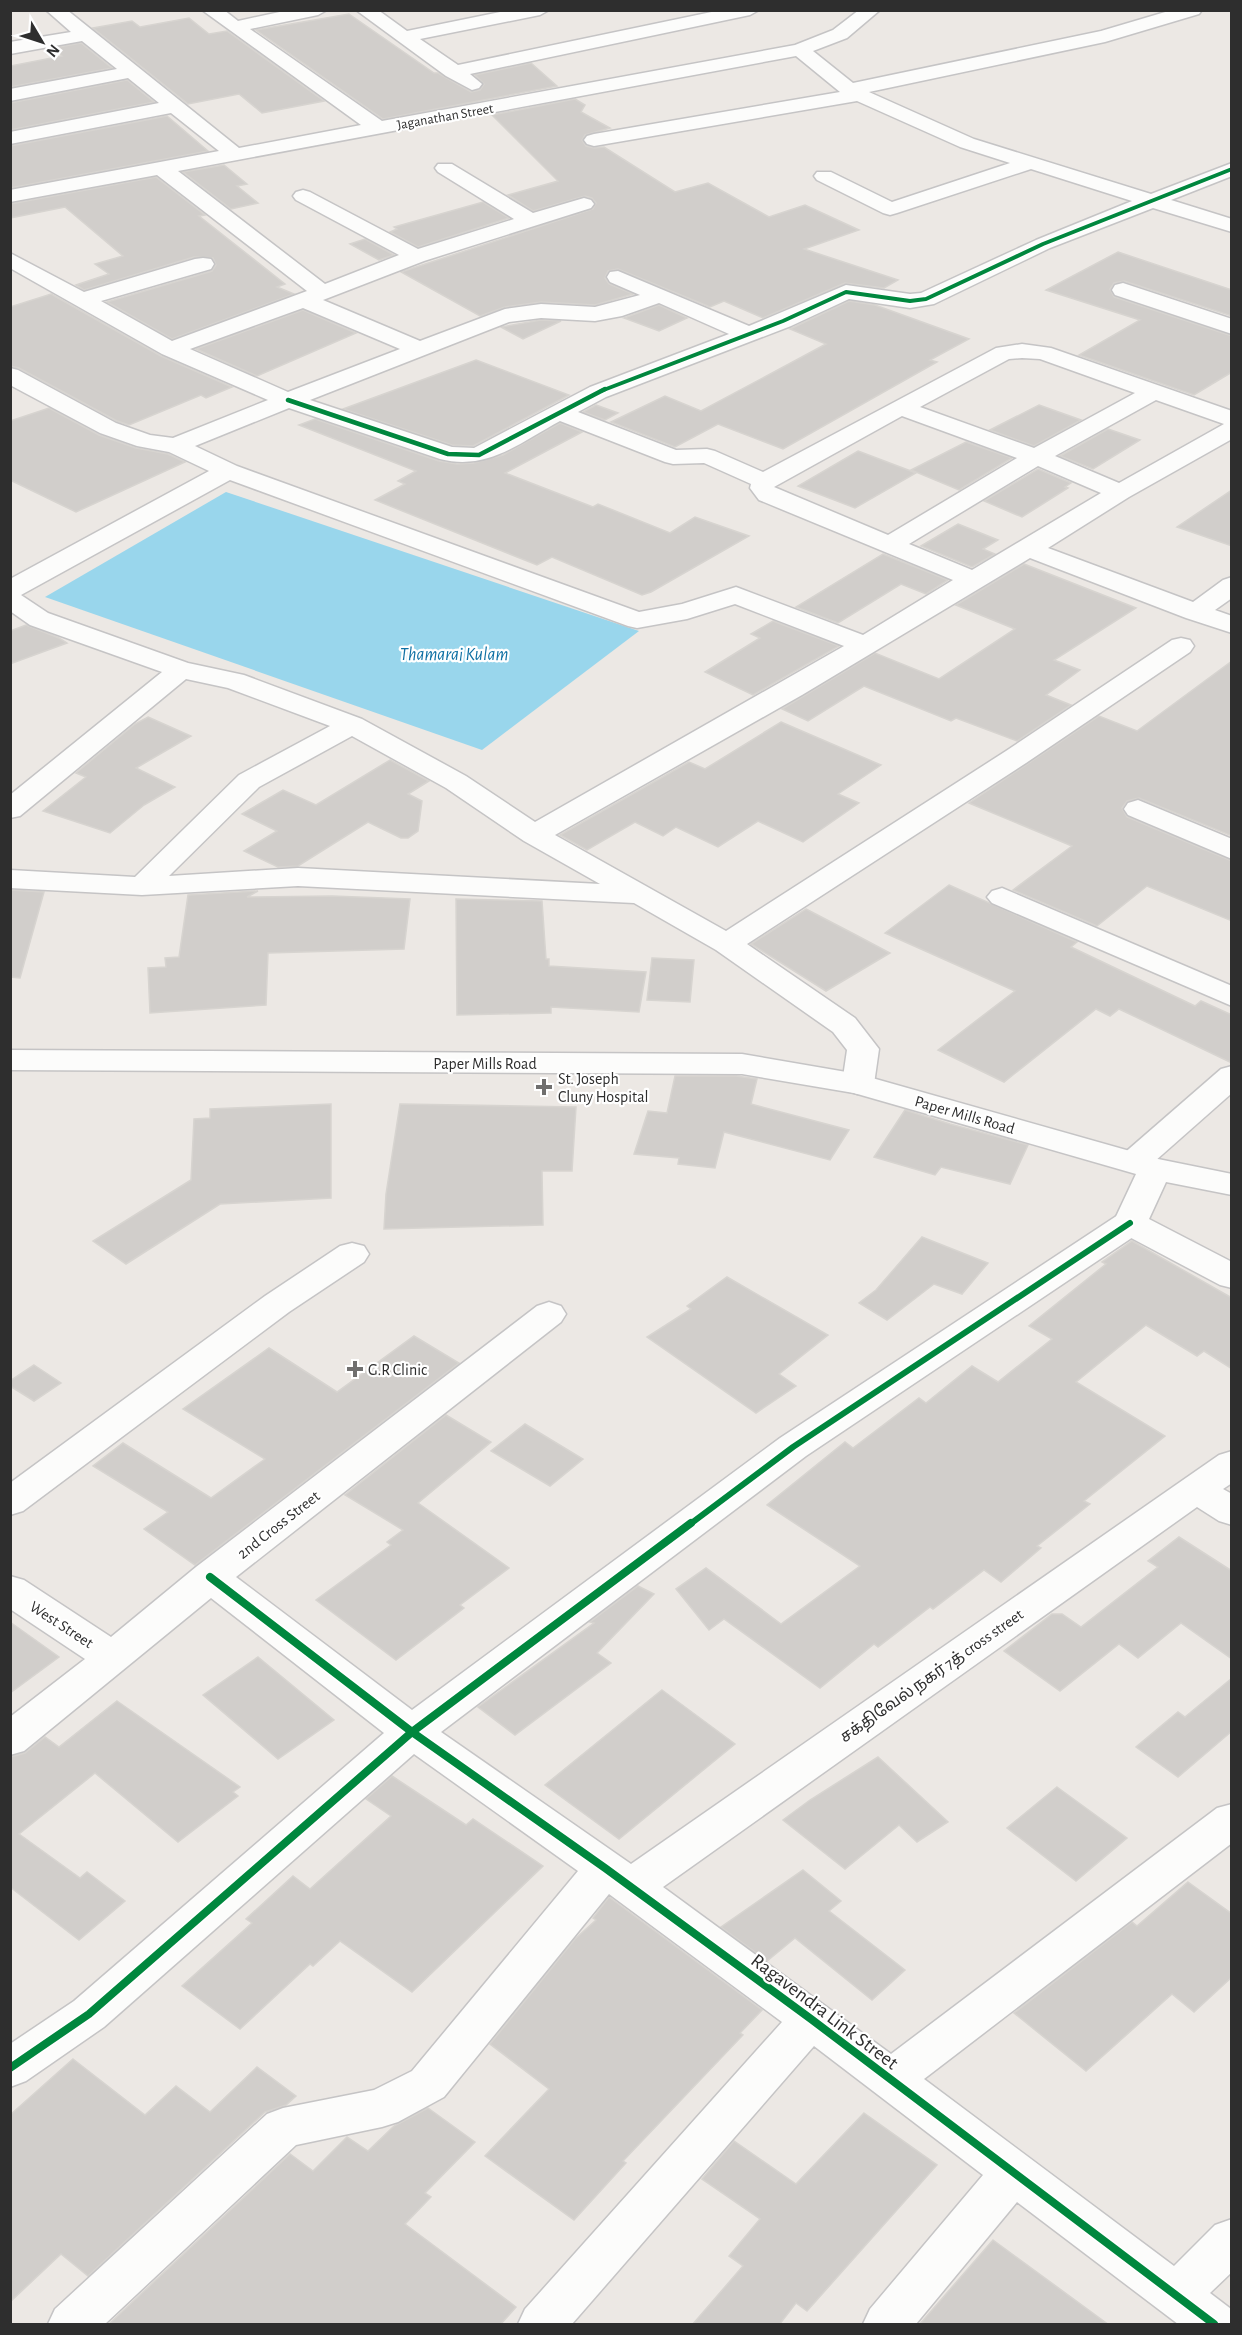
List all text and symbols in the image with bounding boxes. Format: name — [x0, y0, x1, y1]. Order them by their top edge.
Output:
north arrow — [12, 12, 72, 72]
text: N — [43, 41, 63, 60]
street label: Jaganathan Street — [396, 102, 495, 132]
water label: Thamarai Kulam — [400, 646, 508, 664]
street label: Paper Mills Road — [433, 1056, 537, 1072]
place label: St. Joseph Cluny Hospital — [558, 1071, 649, 1106]
marker: St. Joseph Cluny Hospital — [535, 1078, 553, 1096]
street label: Paper Mills Road — [913, 1093, 1017, 1137]
marker: G.R Clinic — [346, 1360, 364, 1378]
place label: G.R Clinic — [368, 1362, 427, 1378]
street label: 2nd Cross Street — [234, 1488, 323, 1562]
street label: West Street — [27, 1598, 96, 1651]
street label: சக்திவேல் நகர் 7த் cross street — [836, 1605, 1027, 1747]
street label: Ragavendra Link Street — [747, 1950, 902, 2074]

